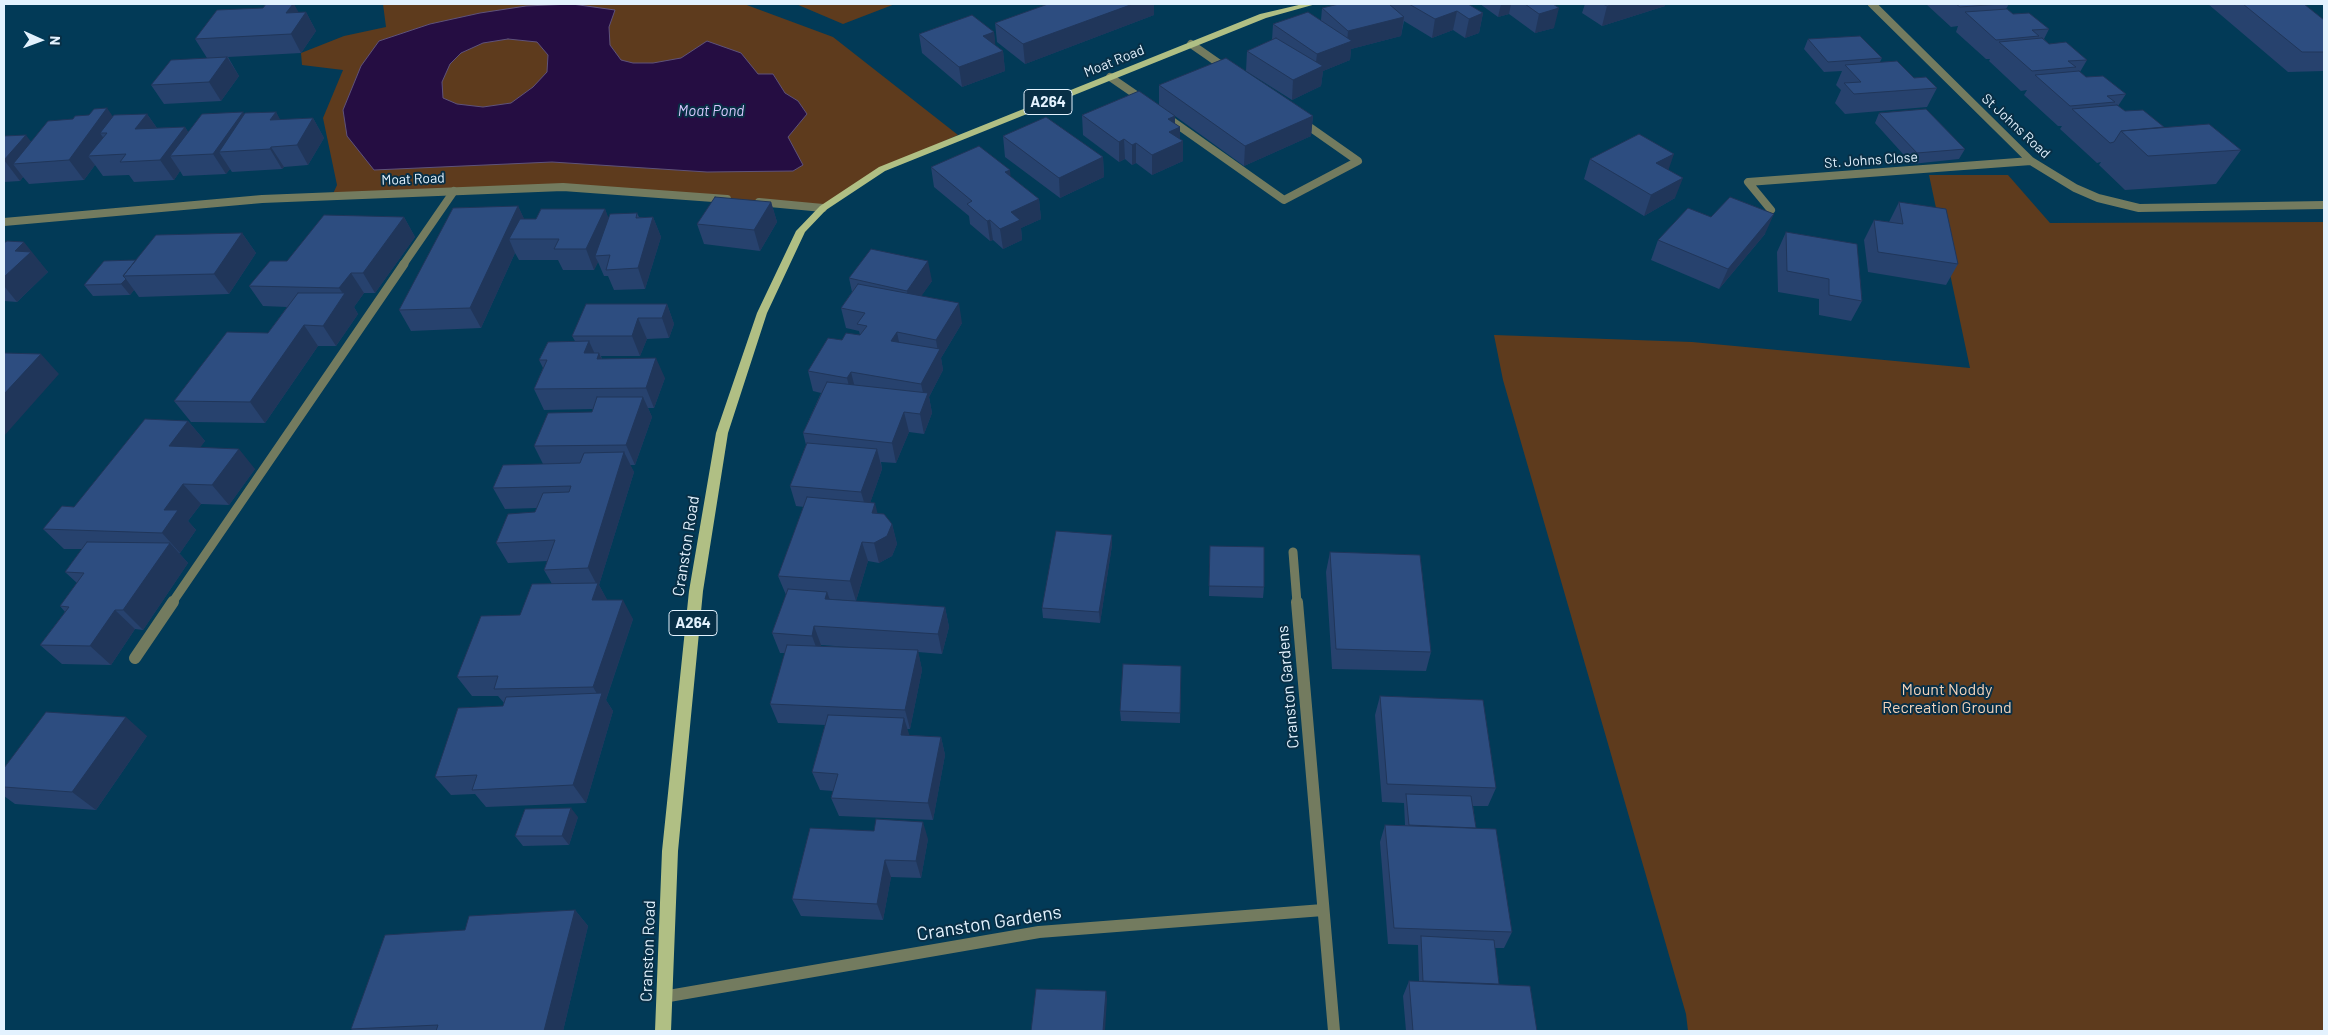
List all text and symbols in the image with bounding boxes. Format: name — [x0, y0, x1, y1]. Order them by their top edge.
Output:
north arrow — [15, 15, 65, 65]
text: N — [47, 36, 64, 45]
street label: Moat Road — [1081, 41, 1147, 81]
road number: A264 — [1024, 90, 1072, 114]
street label: St Johns Road — [1978, 90, 2054, 162]
water label: Moat Pond — [678, 102, 744, 120]
street label: St. Johns Close — [1824, 148, 1918, 172]
street label: Moat Road — [381, 169, 445, 189]
street label: Cranston Road — [669, 494, 703, 598]
road number: A264 — [669, 610, 717, 636]
street label: Cranston Gardens — [1273, 625, 1303, 749]
park label: Mount Noddy Recreation Ground — [1882, 680, 2012, 718]
street label: Cranston Road — [637, 900, 659, 1002]
street label: Cranston Gardens — [915, 900, 1063, 946]

